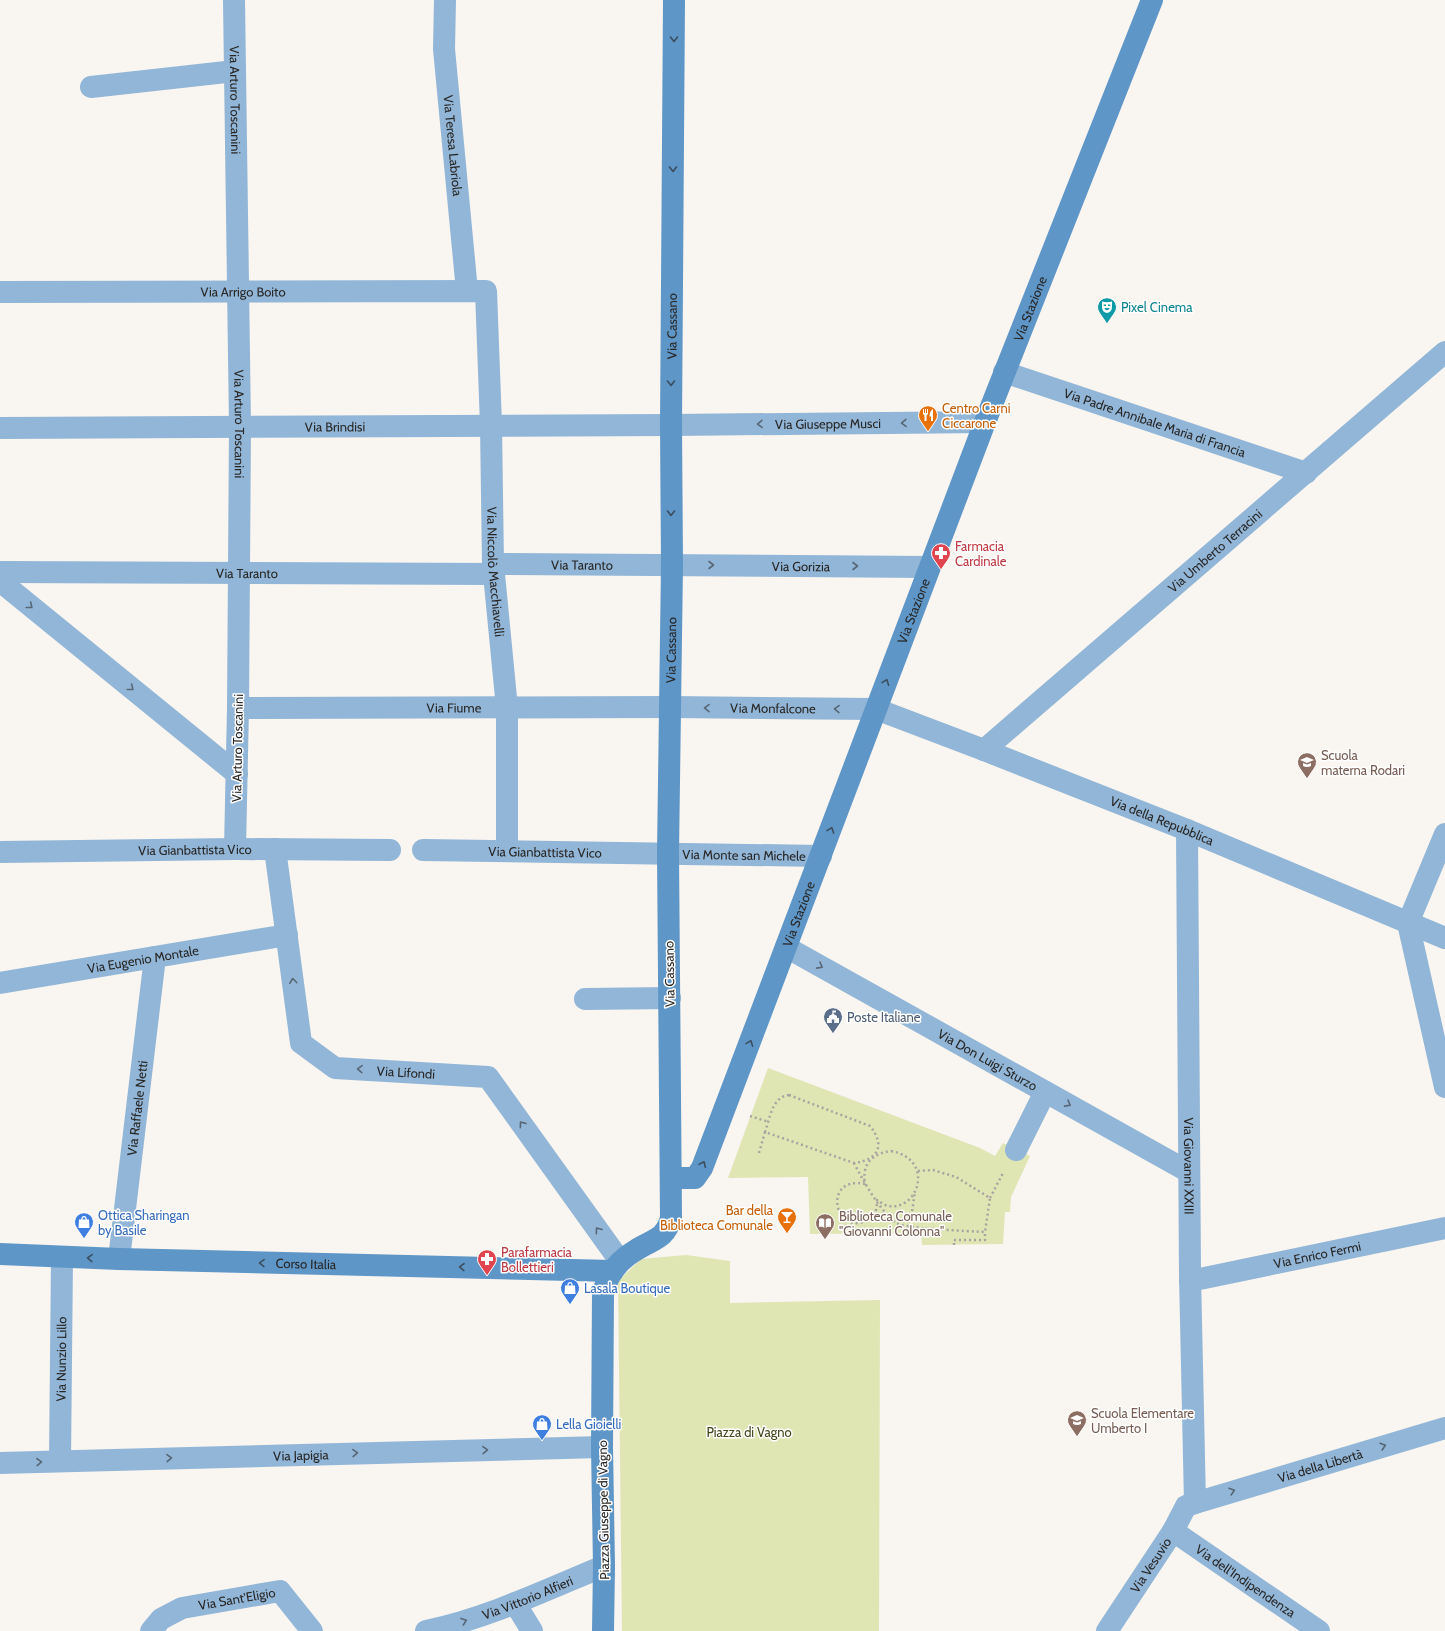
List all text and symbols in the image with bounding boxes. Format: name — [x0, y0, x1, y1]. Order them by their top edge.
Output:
one-way arrow — [670, 36, 678, 42]
street label: Via Arturo Toscanini — [227, 46, 244, 154]
street label: Via Teresa Labriola — [440, 94, 466, 198]
one-way arrow — [669, 166, 677, 172]
street label: Via Stazione — [1010, 274, 1050, 343]
street label: Via Arrigo Boito — [200, 283, 286, 300]
street label: Via Cassano — [663, 293, 680, 359]
theatre icon: Pixel Cinema — [1096, 296, 1118, 324]
place label: Pixel Cinema — [1121, 299, 1193, 315]
street label: Via Arturo Toscanini — [231, 370, 248, 478]
one-way arrow — [667, 380, 675, 386]
street label: Via Padre Annibale Maria di Francia — [1062, 385, 1248, 460]
place label: Centro Carni Ciccarone — [942, 400, 1010, 431]
restaurant icon: Centro Carni Ciccarone — [917, 404, 939, 432]
street label: Via Giuseppe Musci — [775, 415, 881, 432]
street label: Via Brindisi — [305, 418, 365, 435]
one-way arrow — [901, 419, 907, 427]
one-way arrow — [757, 420, 763, 428]
street label: Via Umberto Terracini — [1165, 506, 1265, 596]
street label: Via Niccolò Macchiavelli — [484, 507, 508, 637]
one-way arrow — [667, 510, 675, 516]
place label: Farmacia Cardinale — [955, 538, 1007, 569]
pharmacy icon: Farmacia Cardinale — [930, 542, 952, 570]
street label: Via Taranto — [551, 556, 613, 573]
street label: Via Gorizia — [772, 558, 831, 574]
one-way arrow — [708, 561, 714, 569]
one-way arrow — [852, 562, 858, 570]
street label: Via Taranto — [216, 565, 278, 581]
street label: Via Stazione — [894, 576, 933, 646]
one-way arrow — [26, 601, 33, 608]
street label: Via Cassano — [662, 617, 679, 683]
one-way arrow — [882, 678, 890, 685]
one-way arrow — [126, 683, 133, 690]
street label: Via Arturo Toscanini — [228, 694, 246, 802]
street label: Via Fiume — [427, 699, 482, 716]
street label: Via Monfalcone — [730, 700, 816, 716]
one-way arrow — [704, 704, 710, 712]
one-way arrow — [834, 705, 840, 713]
place label: Scuola materna Rodari — [1321, 747, 1405, 778]
school or university icon: Scuola materna Rodari — [1296, 751, 1318, 779]
street label: Via della Repubblica — [1108, 793, 1217, 849]
one-way arrow — [826, 826, 834, 833]
street label: Via Gianbattista Vico — [138, 841, 252, 858]
street label: Via Gianbattista Vico — [488, 843, 602, 861]
street label: Via Monte san Michele — [682, 846, 806, 864]
street label: Via Stazione — [779, 879, 818, 949]
street label: Via Cassano — [660, 941, 678, 1007]
street label: Via Eugenio Montale — [86, 942, 200, 976]
one-way arrow — [816, 962, 823, 969]
one-way arrow — [288, 978, 297, 984]
public building icon: Poste Italiane — [822, 1006, 844, 1034]
place label: Poste Italiane — [847, 1009, 921, 1025]
street label: Via Don Luigi Sturzo — [935, 1025, 1040, 1094]
one-way arrow — [745, 1039, 753, 1046]
street label: Via Raffaele Netti — [123, 1060, 151, 1157]
street label: Via Lifondi — [376, 1062, 436, 1082]
one-way arrow — [357, 1065, 363, 1074]
one-way arrow — [1064, 1100, 1071, 1107]
street label: Via Giovanni XXIII — [1181, 1117, 1198, 1215]
one-way arrow — [519, 1121, 527, 1128]
one-way arrow — [698, 1161, 706, 1168]
place label: Bar della Biblioteca Comunale — [660, 1202, 774, 1233]
bar icon: Bar della Biblioteca Comunale — [776, 1206, 798, 1234]
place label: Ottica Sharingan by Basile — [98, 1207, 190, 1238]
place label: Biblioteca Comunale "Giovanni Colonna" — [839, 1208, 952, 1239]
shop icon: Ottica Sharingan by Basile — [73, 1211, 95, 1239]
library icon: Biblioteca Comunale "Giovanni Colonna" — [814, 1212, 836, 1240]
one-way arrow — [595, 1227, 602, 1234]
street label: Via Enrico Fermi — [1272, 1238, 1362, 1271]
place label: Parafarmacia Bollettieri — [501, 1244, 573, 1275]
pharmacy icon: Parafarmacia Bollettieri — [476, 1248, 498, 1276]
one-way arrow — [87, 1254, 93, 1262]
street label: Corso Italia — [275, 1255, 337, 1272]
one-way arrow — [259, 1259, 265, 1267]
one-way arrow — [459, 1263, 465, 1271]
shop icon: Lasala Boutique — [559, 1277, 581, 1305]
place label: Lasala Boutique — [584, 1280, 671, 1296]
street label: Via Nunzio Lillo — [53, 1316, 69, 1402]
place label: Scuola Elementare Umberto I — [1091, 1405, 1194, 1436]
school or university icon: Scuola Elementare Umberto I — [1066, 1409, 1088, 1437]
shop icon: Lella Gioielli — [531, 1413, 553, 1441]
place label: Lella Gioielli — [556, 1416, 621, 1432]
park label: Piazza di Vagno — [706, 1424, 792, 1440]
street label: Piazza Giuseppe di Vagno — [594, 1440, 612, 1580]
one-way arrow — [1380, 1442, 1387, 1451]
street label: Via della Libertà — [1276, 1445, 1365, 1486]
street label: Via Japigia — [273, 1446, 330, 1464]
one-way arrow — [482, 1446, 488, 1454]
one-way arrow — [352, 1449, 358, 1458]
one-way arrow — [166, 1454, 172, 1463]
one-way arrow — [36, 1458, 42, 1466]
one-way arrow — [1228, 1487, 1235, 1496]
street label: Via Vesuvio — [1127, 1534, 1174, 1596]
street label: Via dell'Indipendenza — [1192, 1541, 1299, 1621]
street label: Via Vittorio Alfieri — [480, 1572, 575, 1623]
street label: Via Sant'Eligio — [197, 1584, 277, 1613]
one-way arrow — [460, 1617, 467, 1626]

